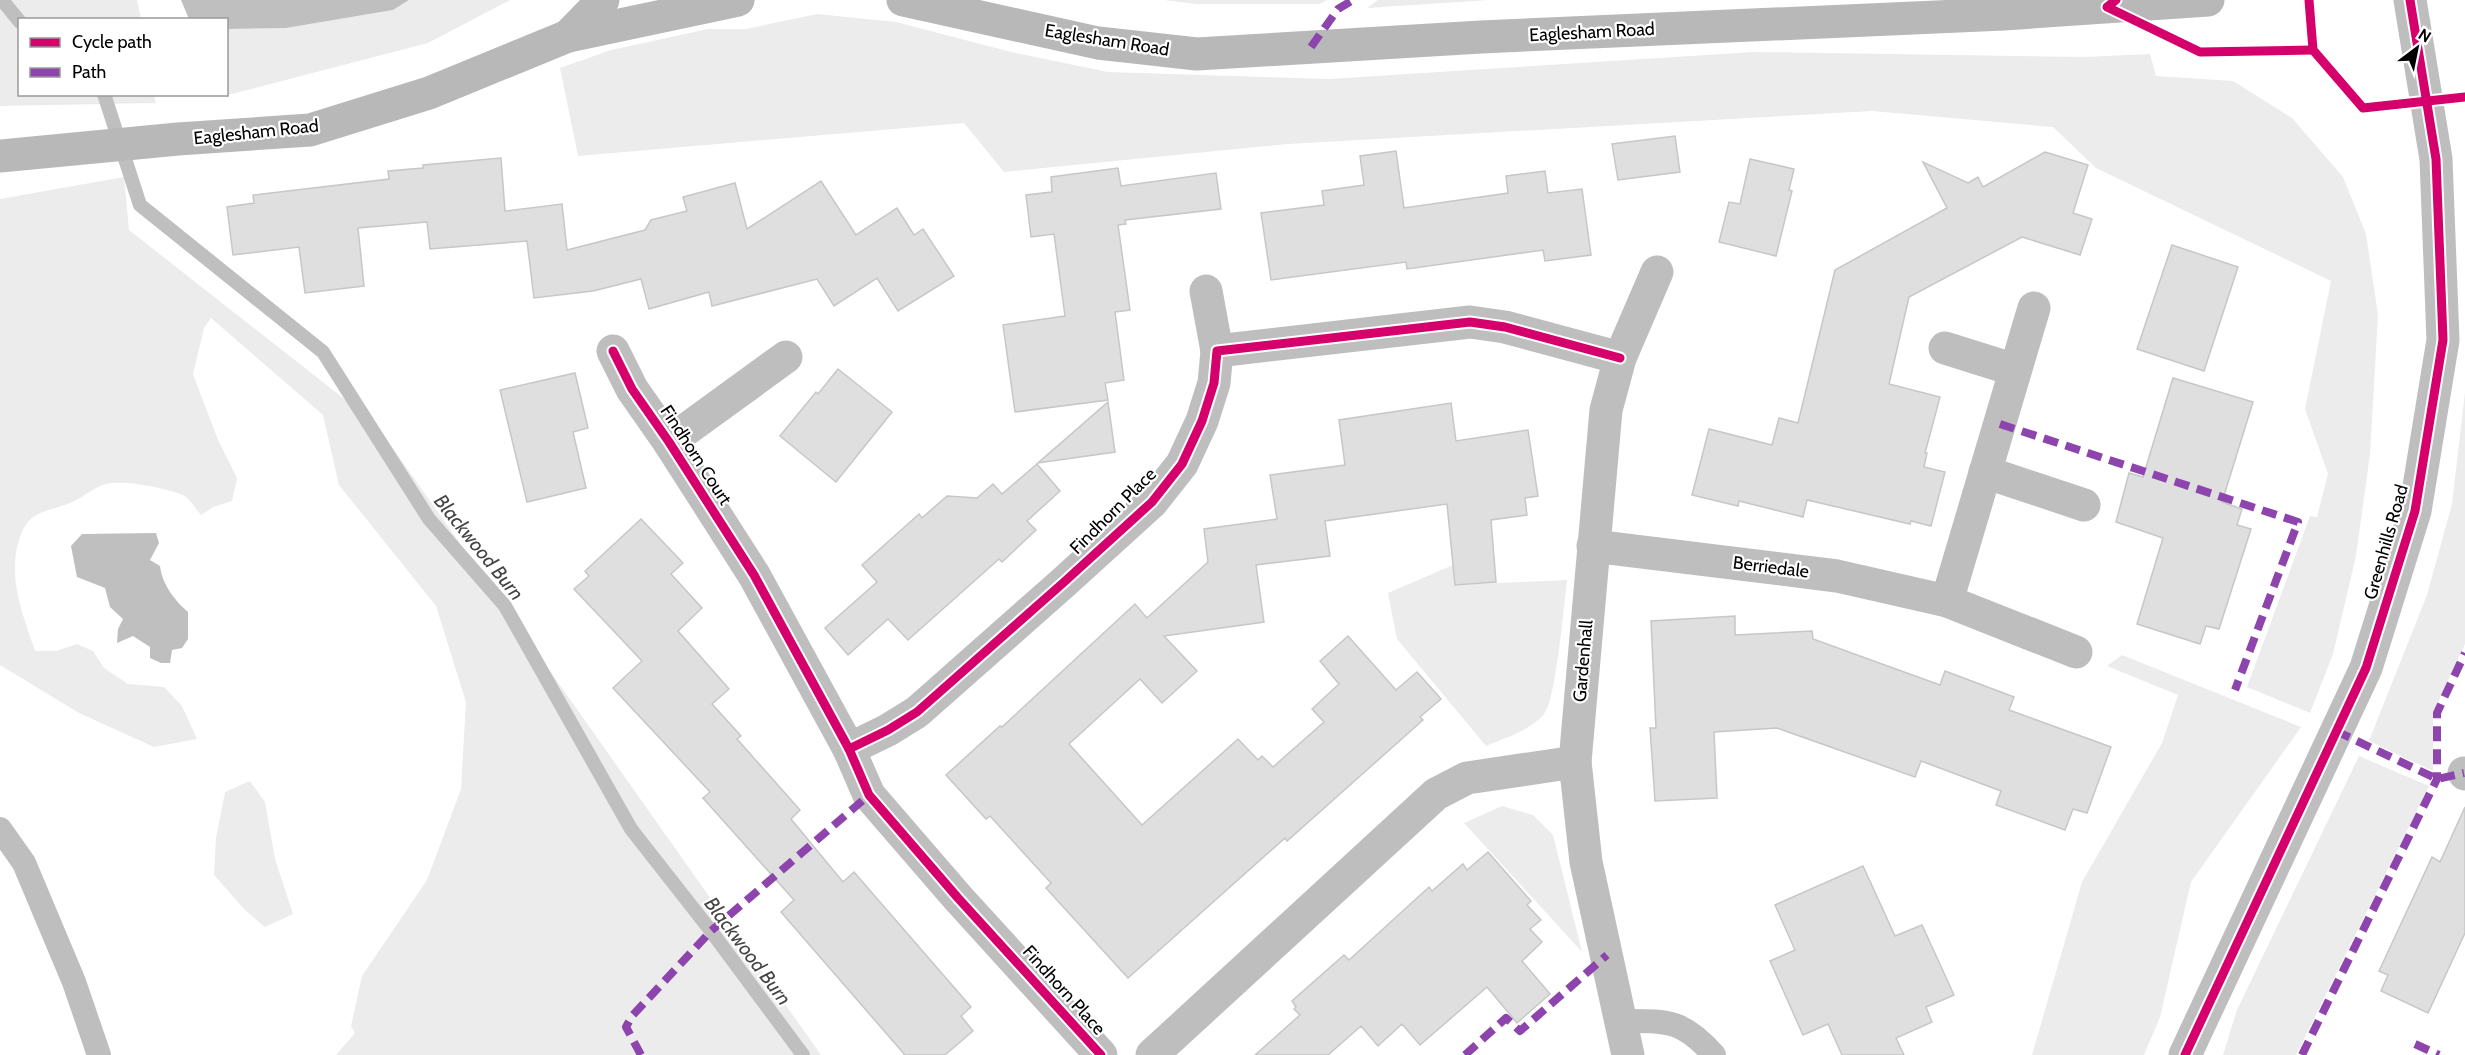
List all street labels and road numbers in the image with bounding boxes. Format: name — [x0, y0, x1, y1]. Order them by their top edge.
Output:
street label: Eaglesham Road — [1529, 18, 1655, 46]
street label: Eaglesham Road — [1043, 19, 1171, 61]
street label: Eaglesham Road — [192, 114, 320, 150]
street label: Findhorn Court — [656, 401, 736, 509]
street label: Findhorn Place — [1065, 463, 1161, 559]
street label: Greenhills Road — [2359, 482, 2413, 602]
street label: Berriedale — [1732, 551, 1810, 583]
street label: Gardenhall — [1568, 618, 1598, 703]
street label: Findhorn Place — [1018, 941, 1110, 1039]

